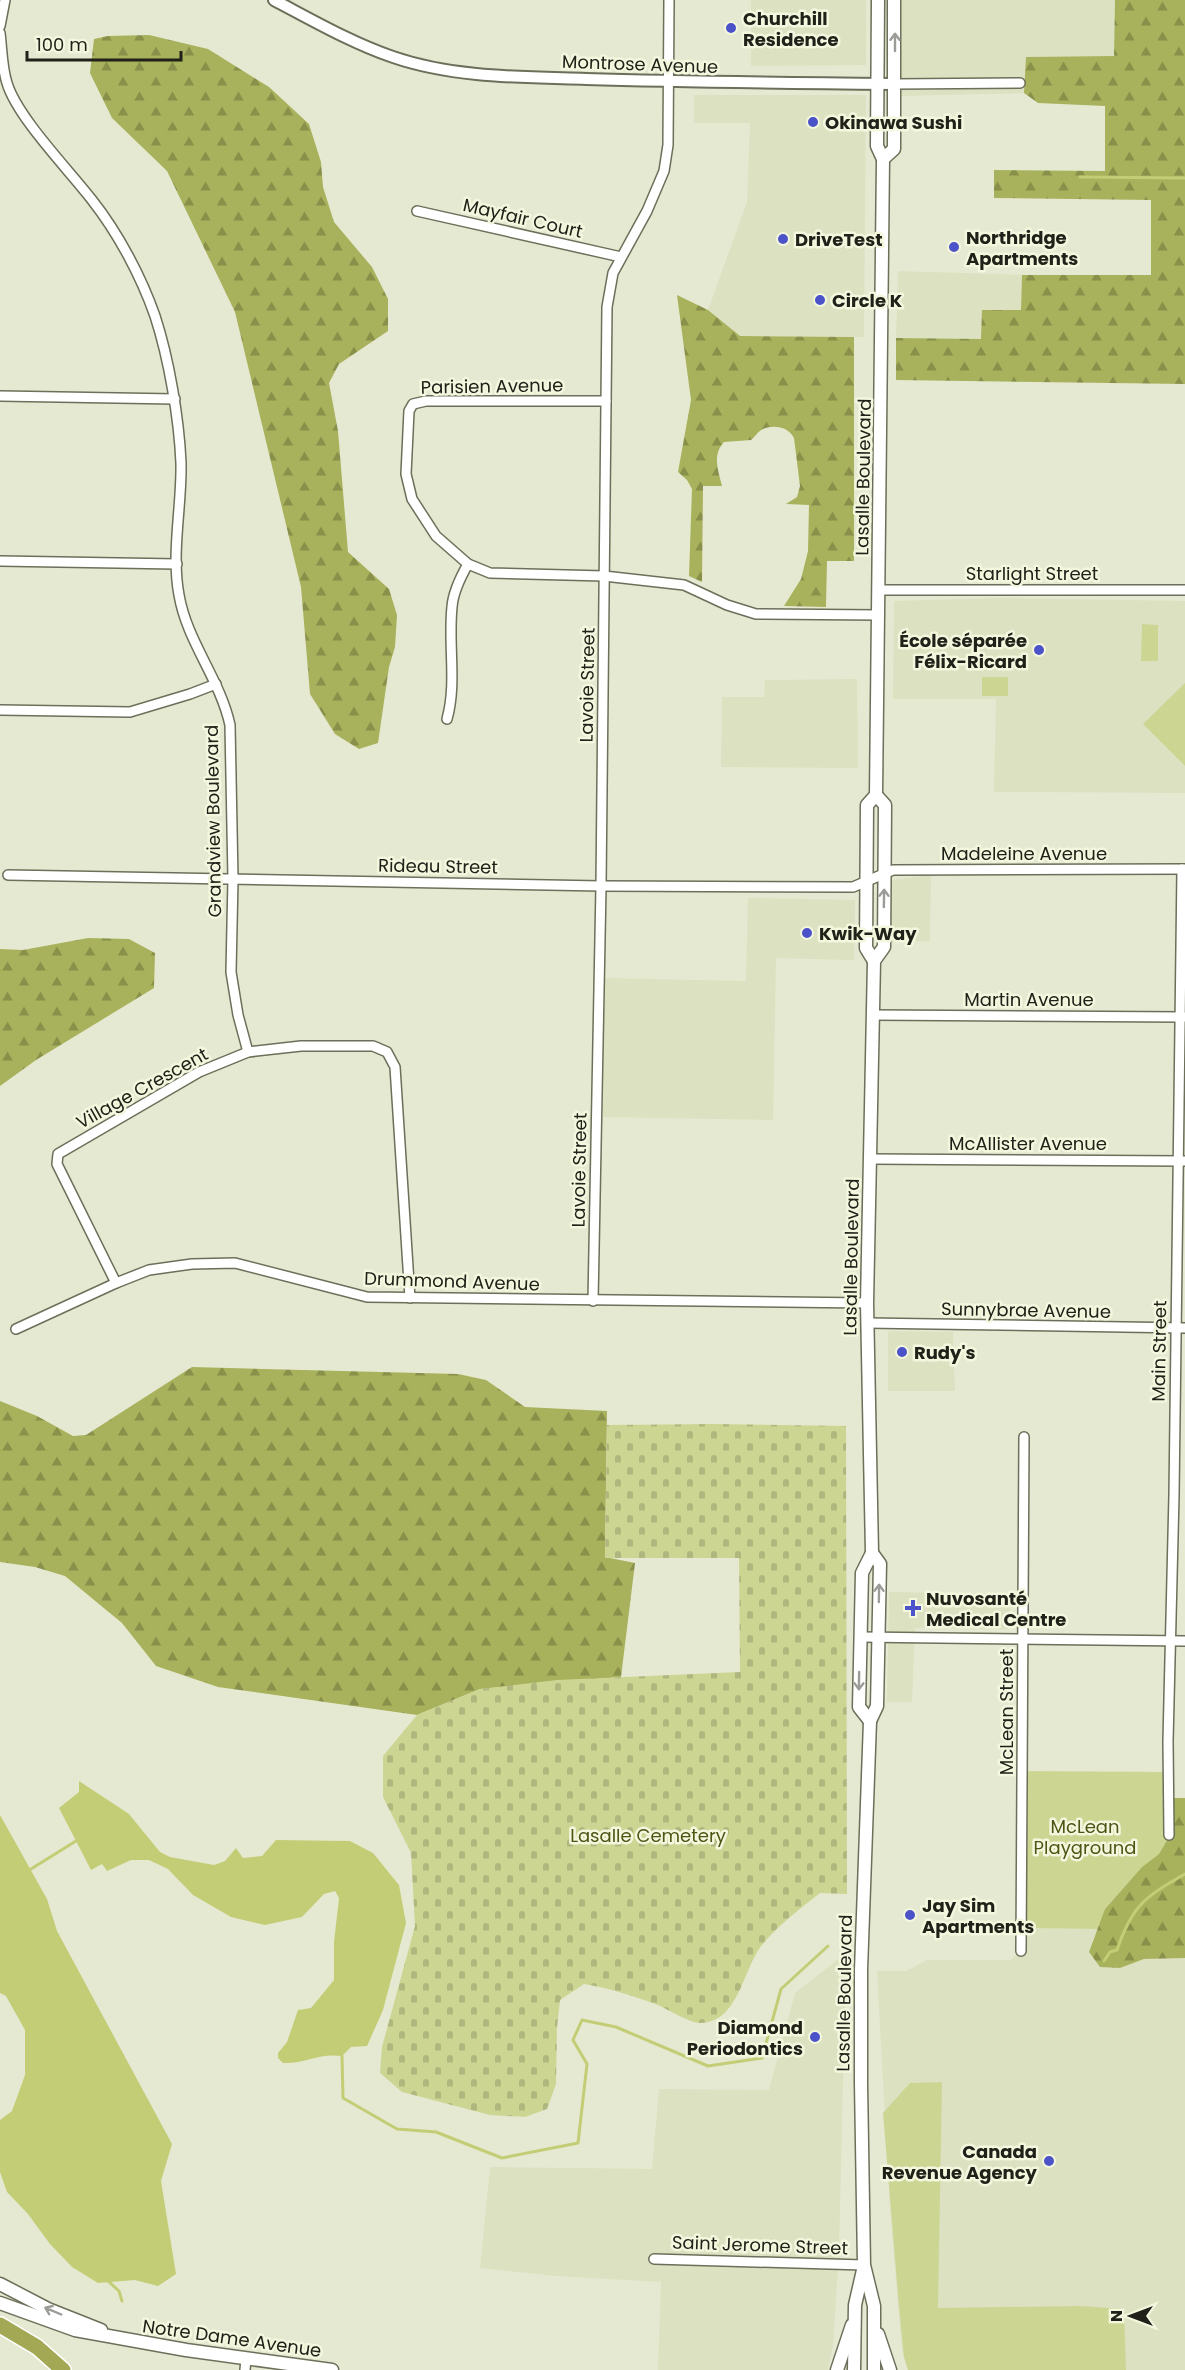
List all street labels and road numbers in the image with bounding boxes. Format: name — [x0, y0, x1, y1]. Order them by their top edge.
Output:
street label: Montrose Avenue — [561, 49, 719, 79]
street label: Mayfair Court — [461, 192, 585, 244]
street label: Parisien Avenue — [420, 372, 564, 400]
street label: Lasalle Boulevard — [849, 398, 877, 556]
street label: Starlight Street — [966, 561, 1098, 586]
street label: Lavoie Street — [574, 627, 600, 743]
street label: Grandview Boulevard — [199, 724, 227, 918]
street label: Madeleine Avenue — [941, 841, 1107, 866]
street label: Rideau Street — [378, 852, 498, 880]
street label: Martin Avenue — [964, 987, 1094, 1012]
street label: Village Crescent — [72, 1041, 212, 1135]
street label: Lavoie Street — [566, 1112, 592, 1228]
street label: McAllister Avenue — [949, 1131, 1107, 1156]
street label: Lasalle Boulevard — [837, 1178, 865, 1336]
street label: Drummond Avenue — [364, 1265, 540, 1297]
street label: Sunnybrae Avenue — [941, 1296, 1111, 1324]
street label: Main Street — [1146, 1300, 1172, 1402]
street label: McLean Street — [994, 1649, 1019, 1775]
street label: Lasalle Boulevard — [830, 1914, 858, 2072]
street label: Saint Jerome Street — [672, 2229, 848, 2261]
street label: Notre Dame Avenue — [141, 2313, 323, 2363]

